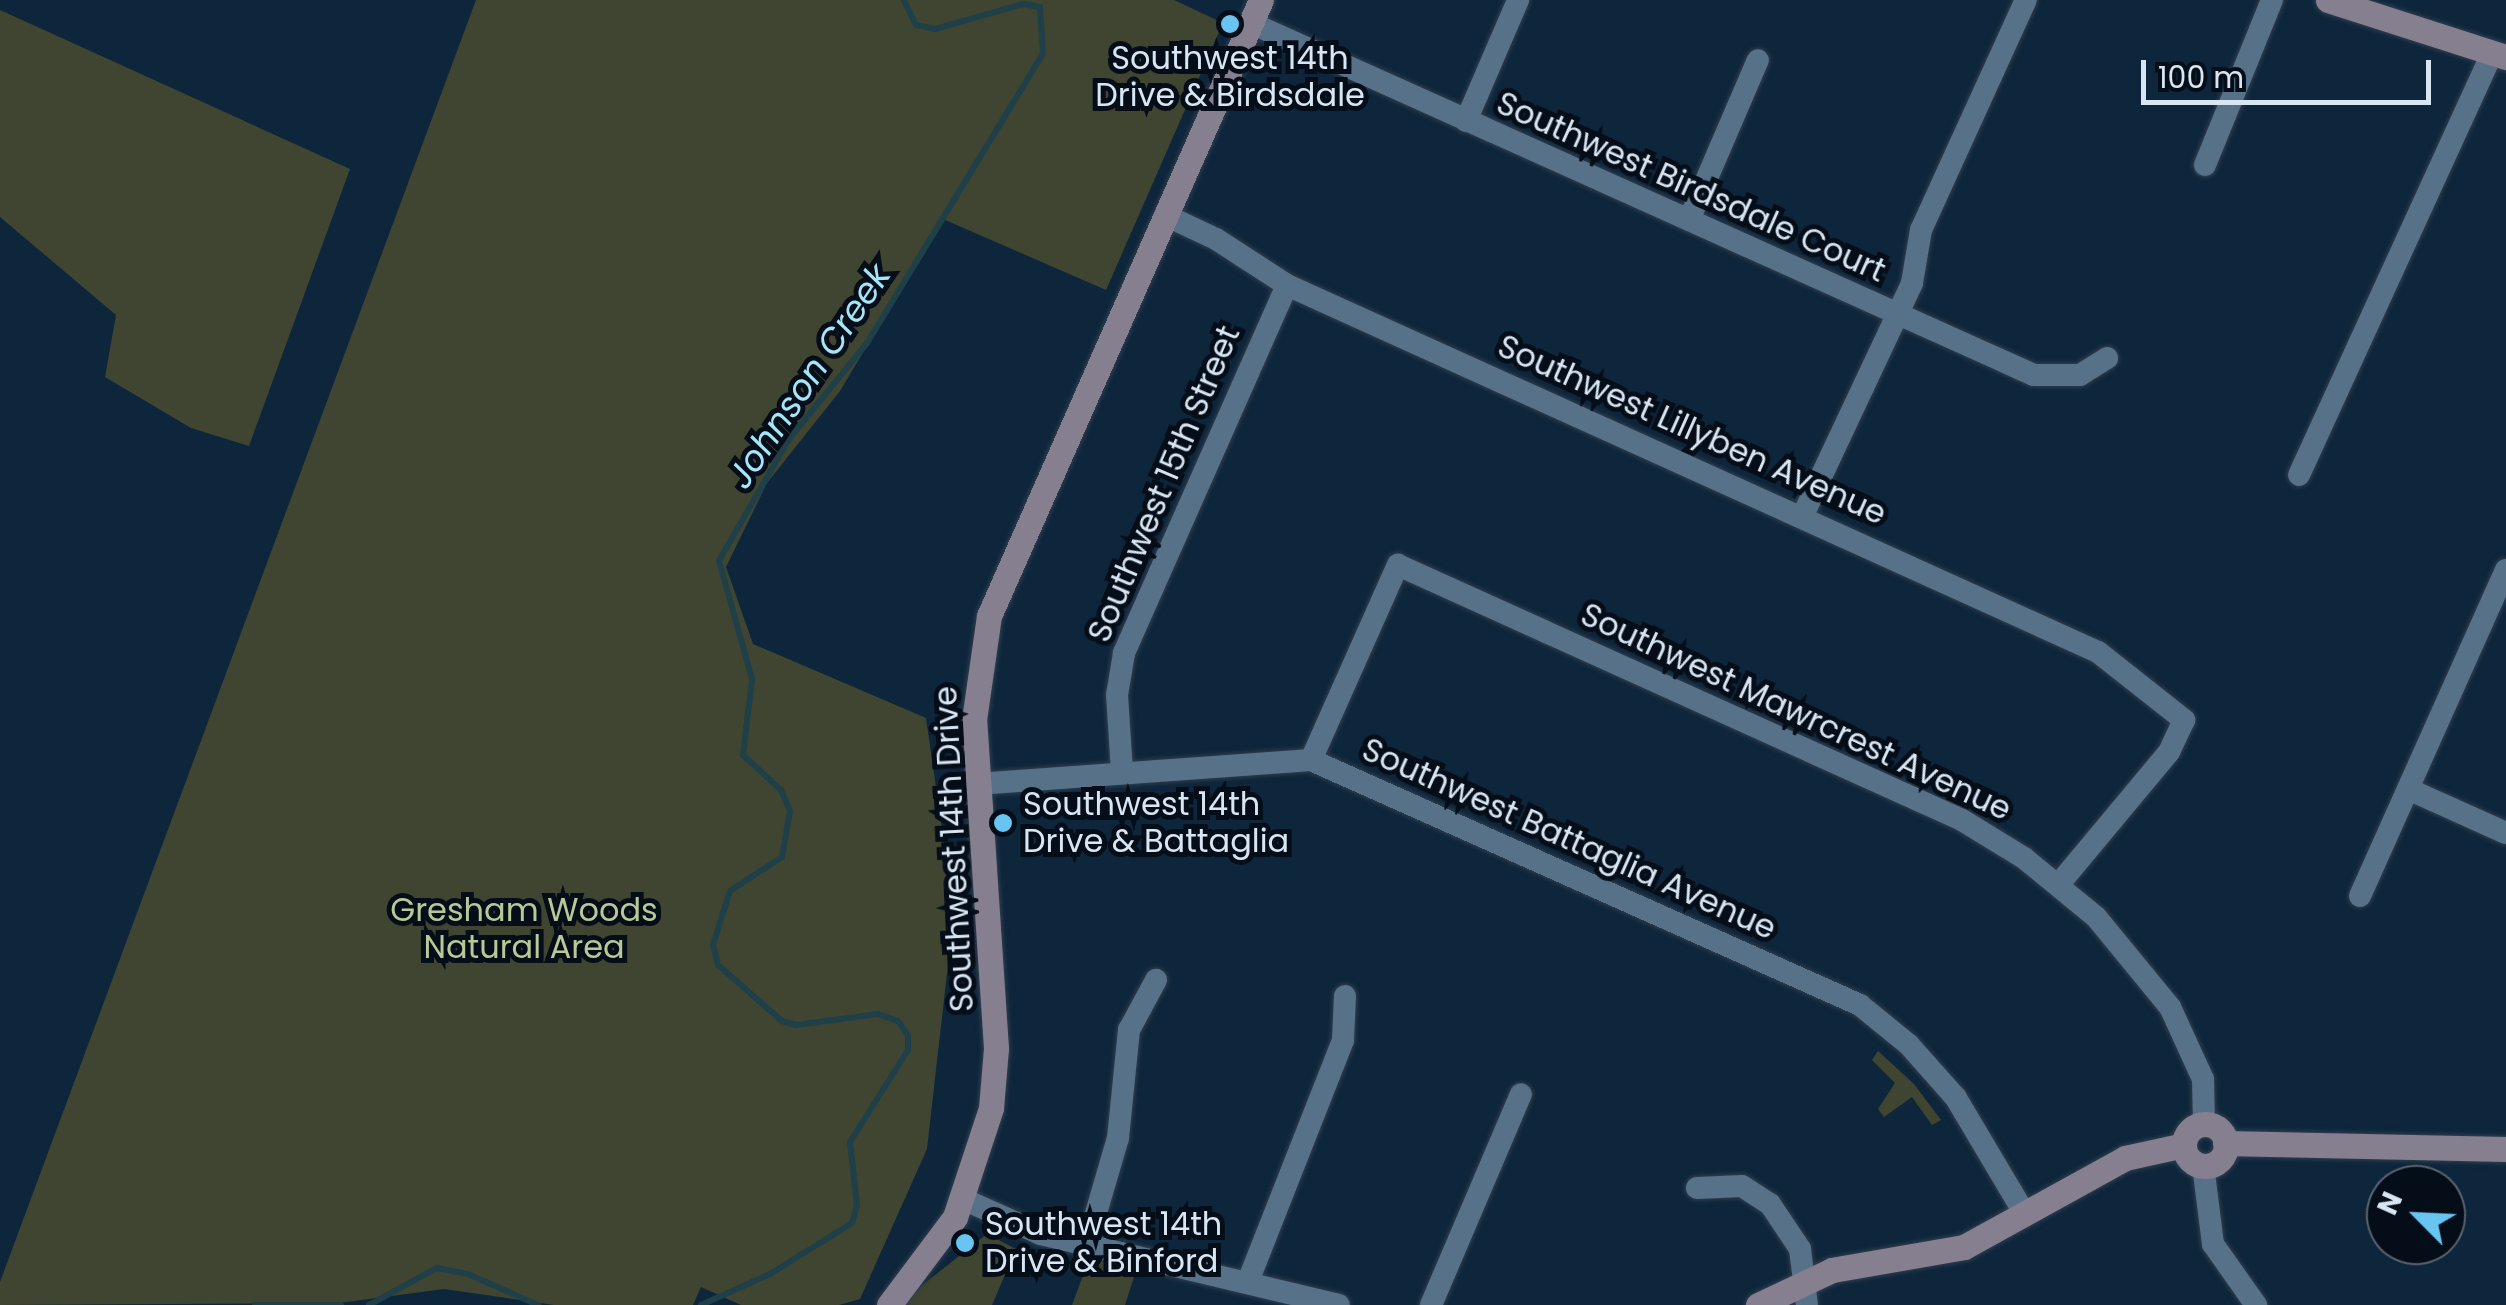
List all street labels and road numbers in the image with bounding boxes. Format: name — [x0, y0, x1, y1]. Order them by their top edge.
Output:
street label: Southwest Birdsdale Court — [1491, 84, 1891, 290]
street label: Southwest 15th Street — [1080, 320, 1248, 648]
street label: Southwest Lillyben Avenue — [1492, 327, 1892, 533]
street label: Southwest Mawrcrest Avenue — [1575, 595, 2017, 829]
street label: Southwest 14th Drive — [926, 685, 982, 1013]
street label: Southwest Battaglia Avenue — [1356, 730, 1782, 948]

